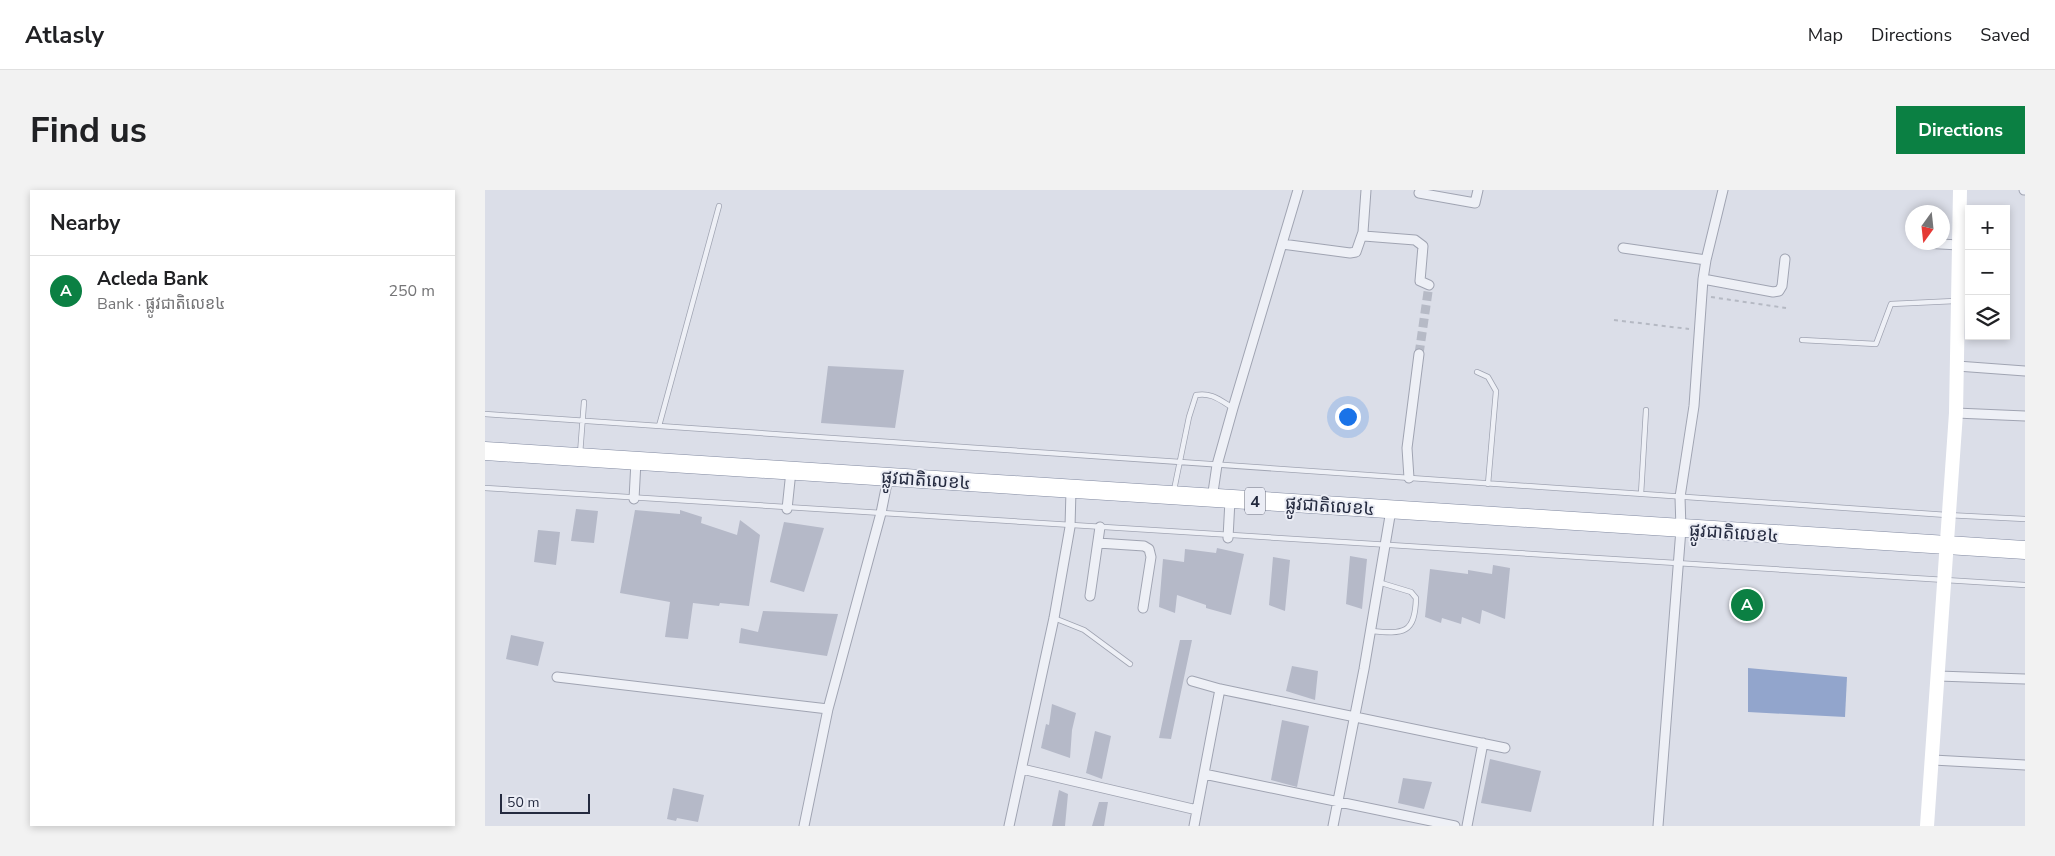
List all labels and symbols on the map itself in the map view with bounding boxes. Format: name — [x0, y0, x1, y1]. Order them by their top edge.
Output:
north arrow — [1905, 205, 1950, 250]
your location — [1335, 404, 1361, 430]
street label: ផ្លូវជាតិលេខ៤ — [880, 465, 972, 499]
road number: 4 — [1245, 488, 1265, 514]
street label: ផ្លូវជាតិលេខ៤ — [1284, 491, 1376, 525]
street label: ផ្លូវជាតិលេខ៤ — [1688, 518, 1780, 552]
pin: A — [1731, 586, 1763, 624]
scale bar — [500, 791, 590, 814]

